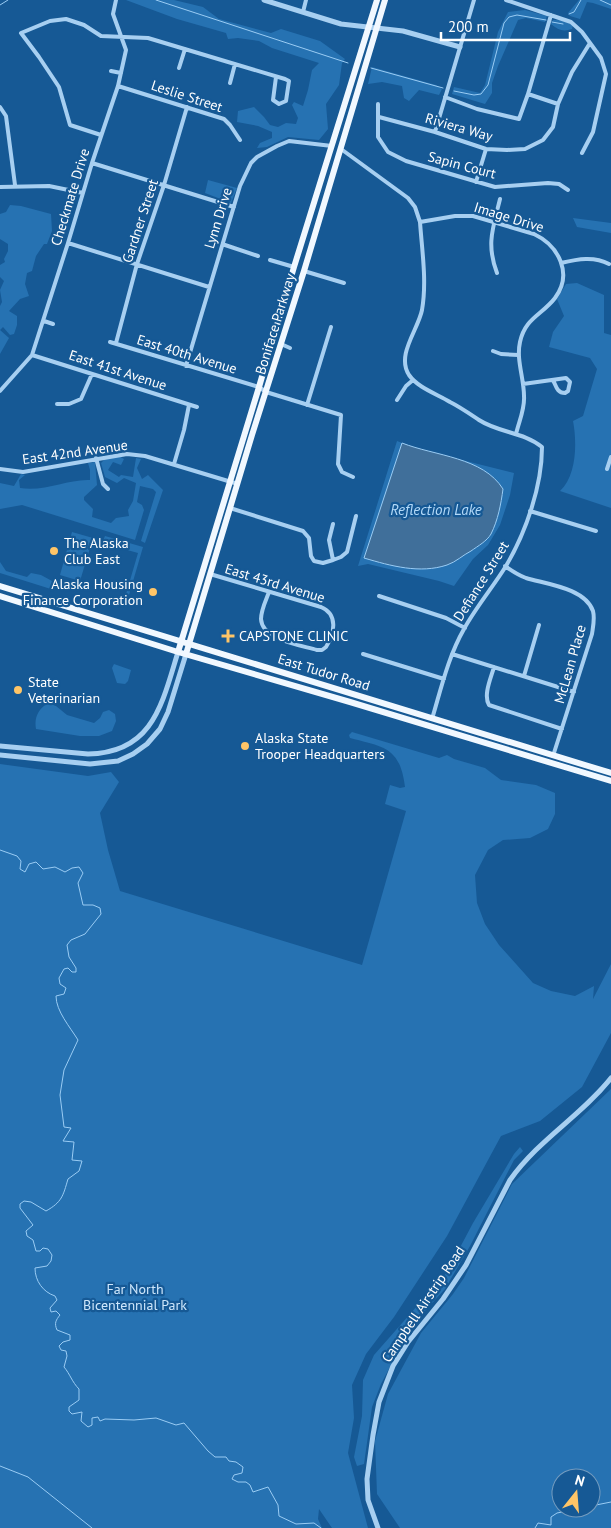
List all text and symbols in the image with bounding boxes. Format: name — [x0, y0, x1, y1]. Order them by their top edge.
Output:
scale bar — [441, 10, 570, 42]
text: 200 m — [448, 17, 489, 36]
street label: Leslie Street — [149, 76, 225, 116]
street label: Riviera Way — [423, 109, 495, 145]
street label: Checkmate Drive — [47, 146, 93, 248]
street label: Sapin Court — [426, 147, 498, 183]
street label: Gardner Street — [118, 177, 162, 265]
street label: Lynn Drive — [200, 185, 236, 251]
street label: Image Drive — [472, 198, 546, 236]
street label: Boniface Parkway — [251, 271, 299, 377]
street label: East 40th Avenue — [135, 330, 239, 378]
street label: East 41st Avenue — [67, 346, 169, 394]
street label: East 42nd Avenue — [21, 436, 129, 468]
water label: Reflection Lake — [390, 500, 482, 519]
place label: The Alaska Club East — [64, 534, 129, 568]
street label: Defiance Street — [449, 537, 513, 624]
marker: The Alaska Club East — [48, 545, 60, 557]
street label: East 43rd Avenue — [223, 559, 327, 607]
place label: Alaska Housing Finance Corporation — [23, 575, 143, 609]
marker: Alaska Housing Finance Corporation — [147, 586, 159, 598]
street label: McLean Place — [550, 622, 590, 706]
place label: CAPSTONE CLINIC — [239, 627, 348, 645]
marker: CAPSTONE CLINIC — [221, 629, 235, 643]
street label: East Tudor Road — [276, 649, 372, 695]
place label: State Veterinarian — [27, 673, 100, 707]
marker: State Veterinarian — [12, 684, 24, 696]
place label: Alaska State Trooper Headquarters — [255, 729, 385, 763]
marker: Alaska State Trooper Headquarters — [239, 740, 251, 752]
street label: Campbell Airstrip Road — [377, 1242, 469, 1366]
park label: Far North Bicentennial Park — [83, 1280, 187, 1314]
north arrow — [551, 1468, 601, 1518]
text: N — [573, 1471, 587, 1491]

